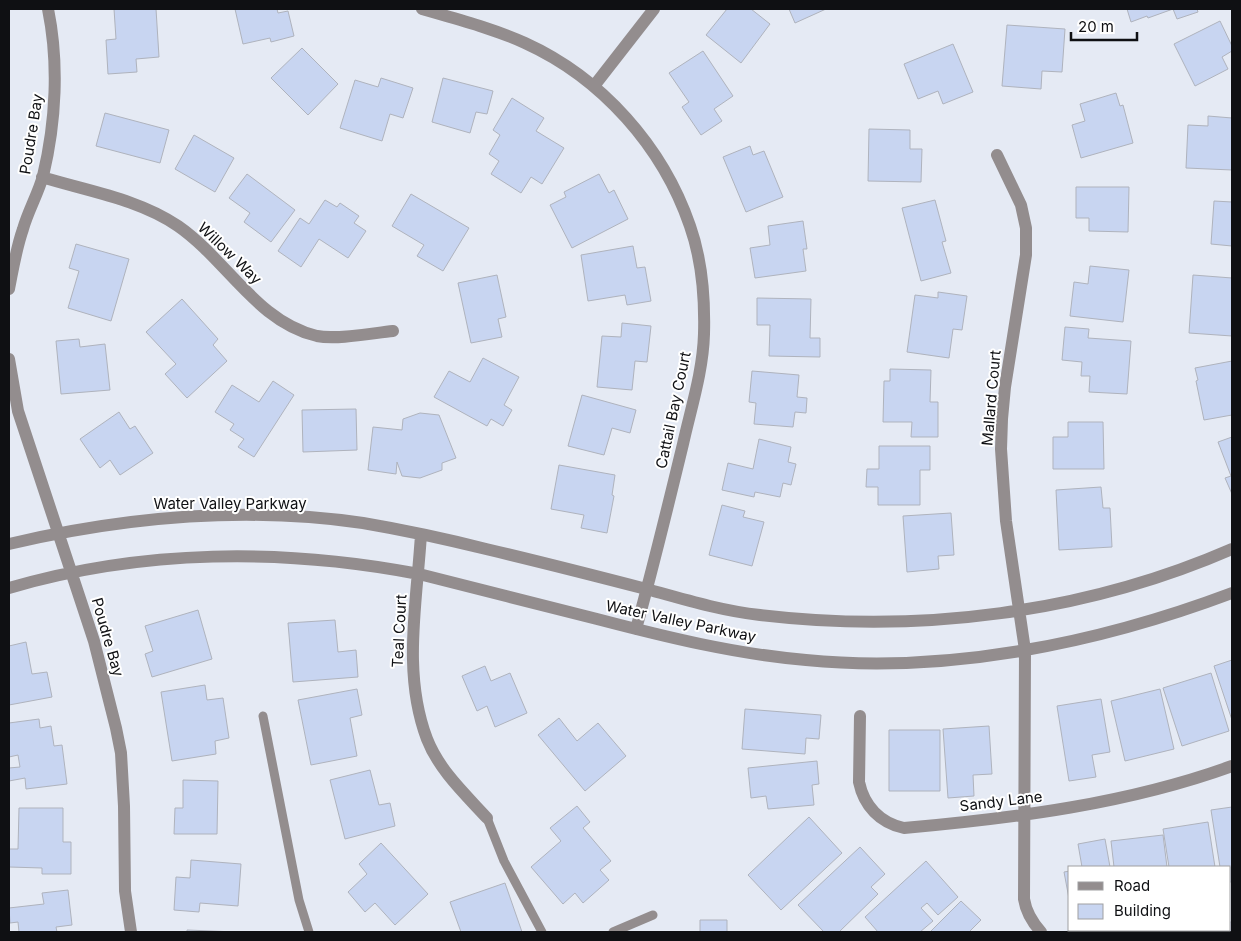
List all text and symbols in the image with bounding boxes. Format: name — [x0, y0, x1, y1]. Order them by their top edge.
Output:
scale bar — [1071, 10, 1137, 42]
text: 20 m — [1078, 17, 1114, 36]
street label: Poudre Bay — [15, 92, 47, 176]
street label: Willow Way — [194, 218, 266, 289]
street label: Mallard Court — [977, 349, 1005, 447]
street label: Cattail Bay Court — [651, 350, 695, 470]
street label: Water Valley Parkway — [153, 494, 307, 513]
street label: Teal Court — [388, 594, 410, 668]
street label: Poudre Bay — [88, 595, 129, 679]
street label: Water Valley Parkway — [604, 596, 758, 646]
street label: Sandy Lane — [958, 786, 1044, 816]
legend — [1068, 866, 1231, 931]
text: Road — [1114, 876, 1150, 895]
text: Building — [1114, 901, 1171, 920]

